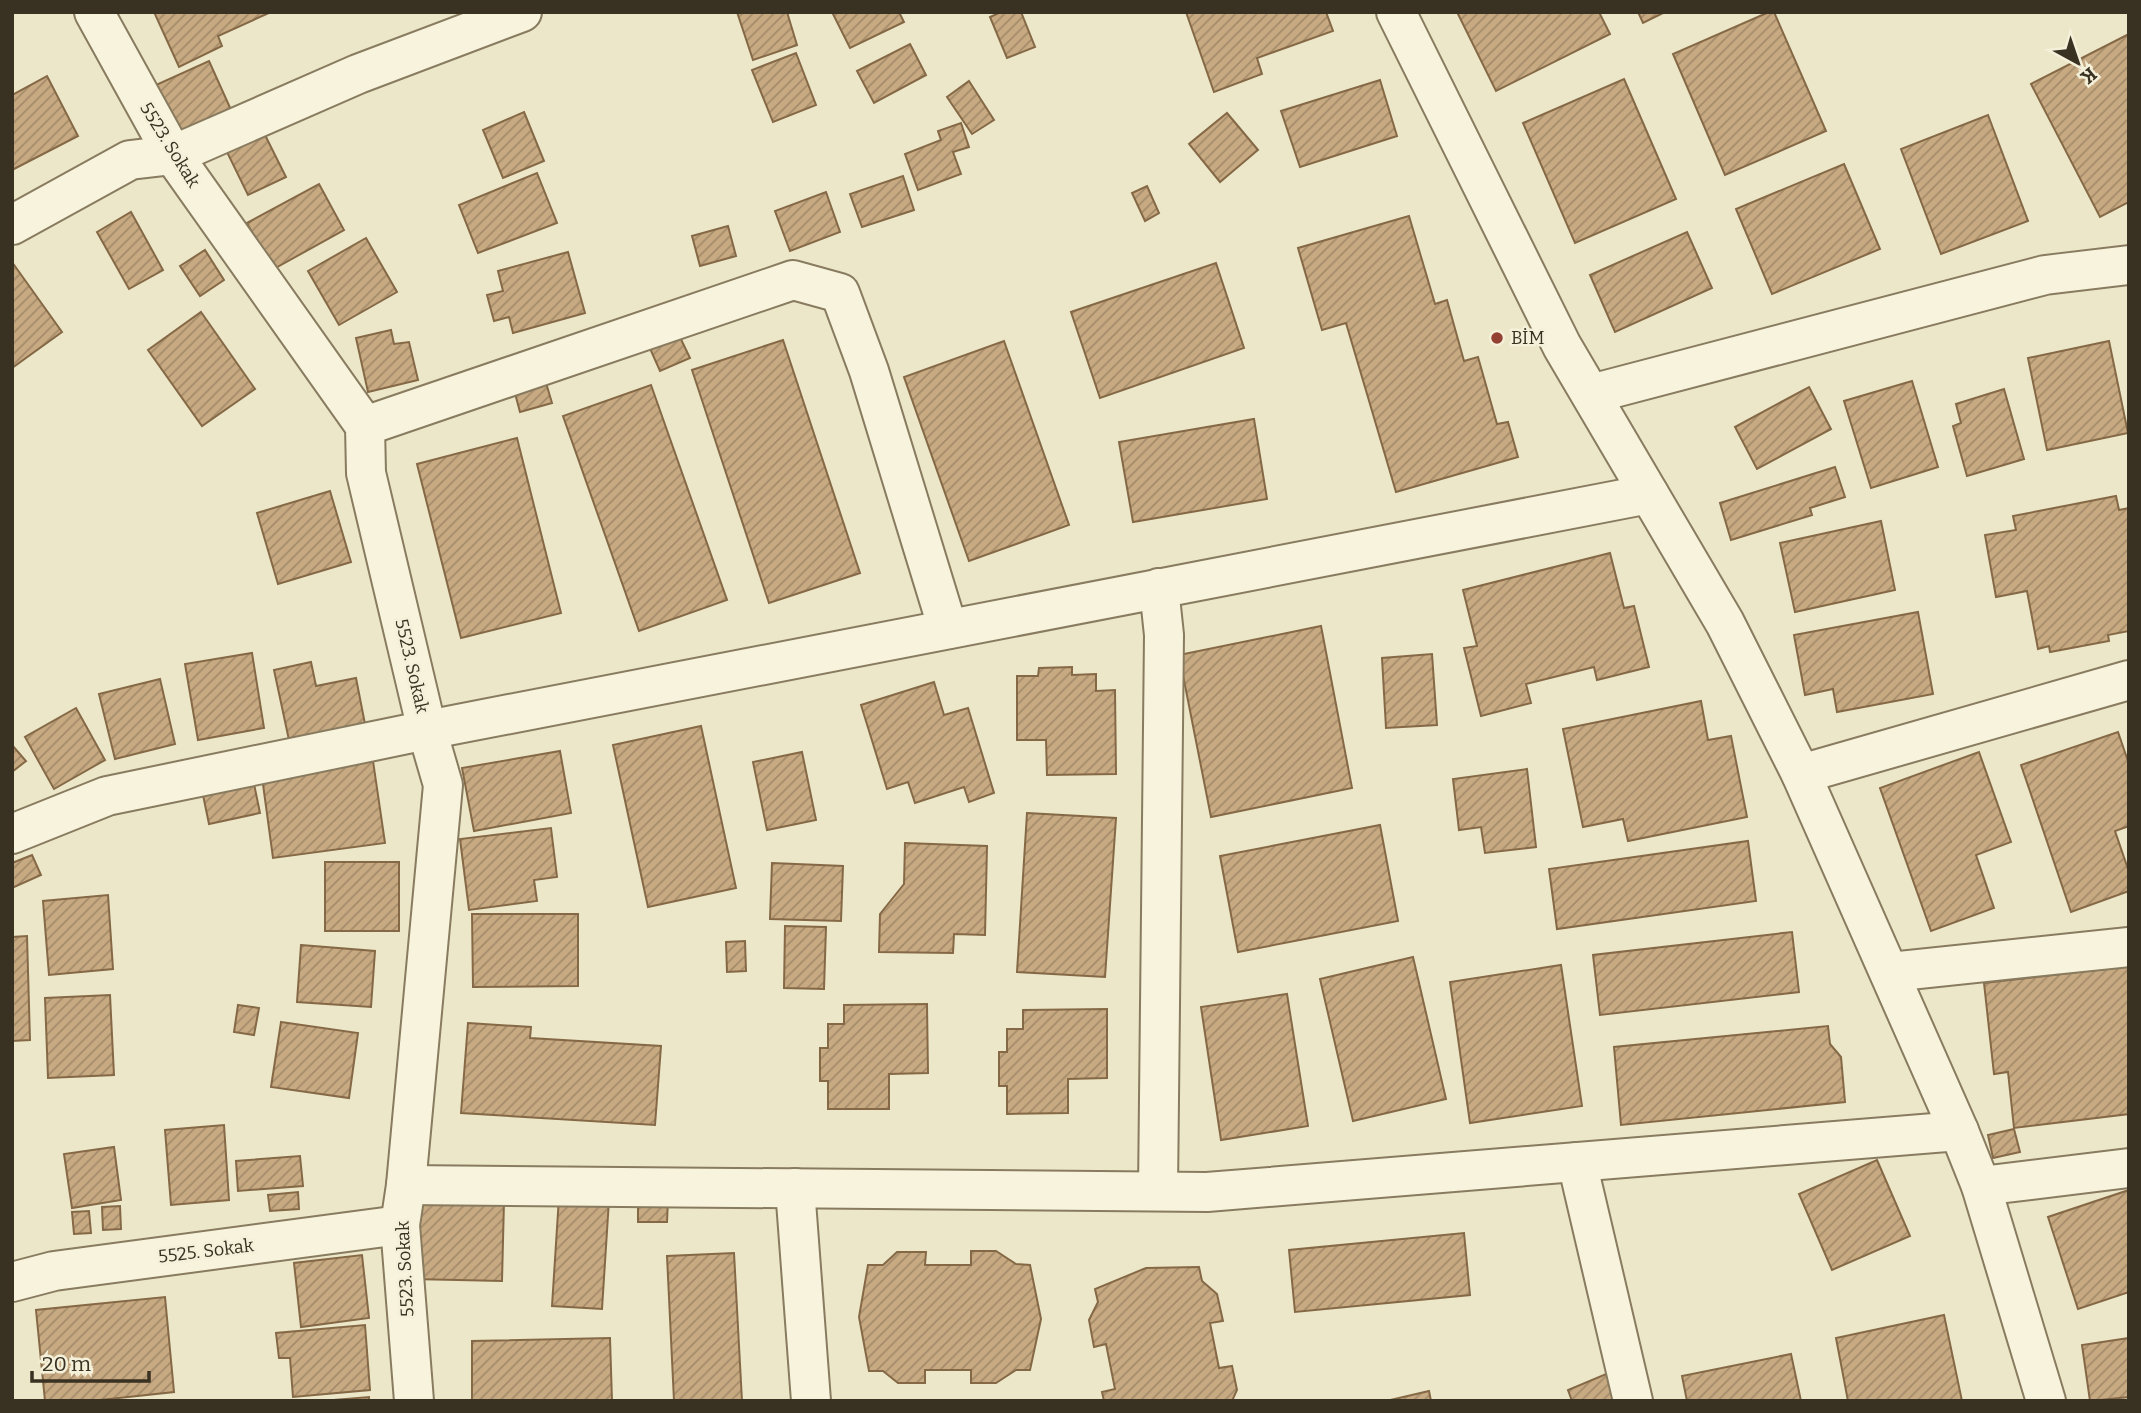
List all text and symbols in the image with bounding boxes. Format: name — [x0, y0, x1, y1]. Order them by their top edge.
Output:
north arrow — [2043, 28, 2113, 98]
text: K — [2076, 62, 2101, 89]
street label: 5523. Sokak — [135, 98, 205, 192]
place label: BİM — [1511, 327, 1544, 349]
marker: BİM — [1489, 330, 1505, 346]
street label: 5523. Sokak — [390, 617, 434, 716]
street label: 5523. Sokak — [391, 1220, 419, 1318]
street label: 5525. Sokak — [157, 1234, 256, 1268]
scale bar — [32, 1340, 149, 1384]
text: 20 m — [42, 1351, 91, 1377]

